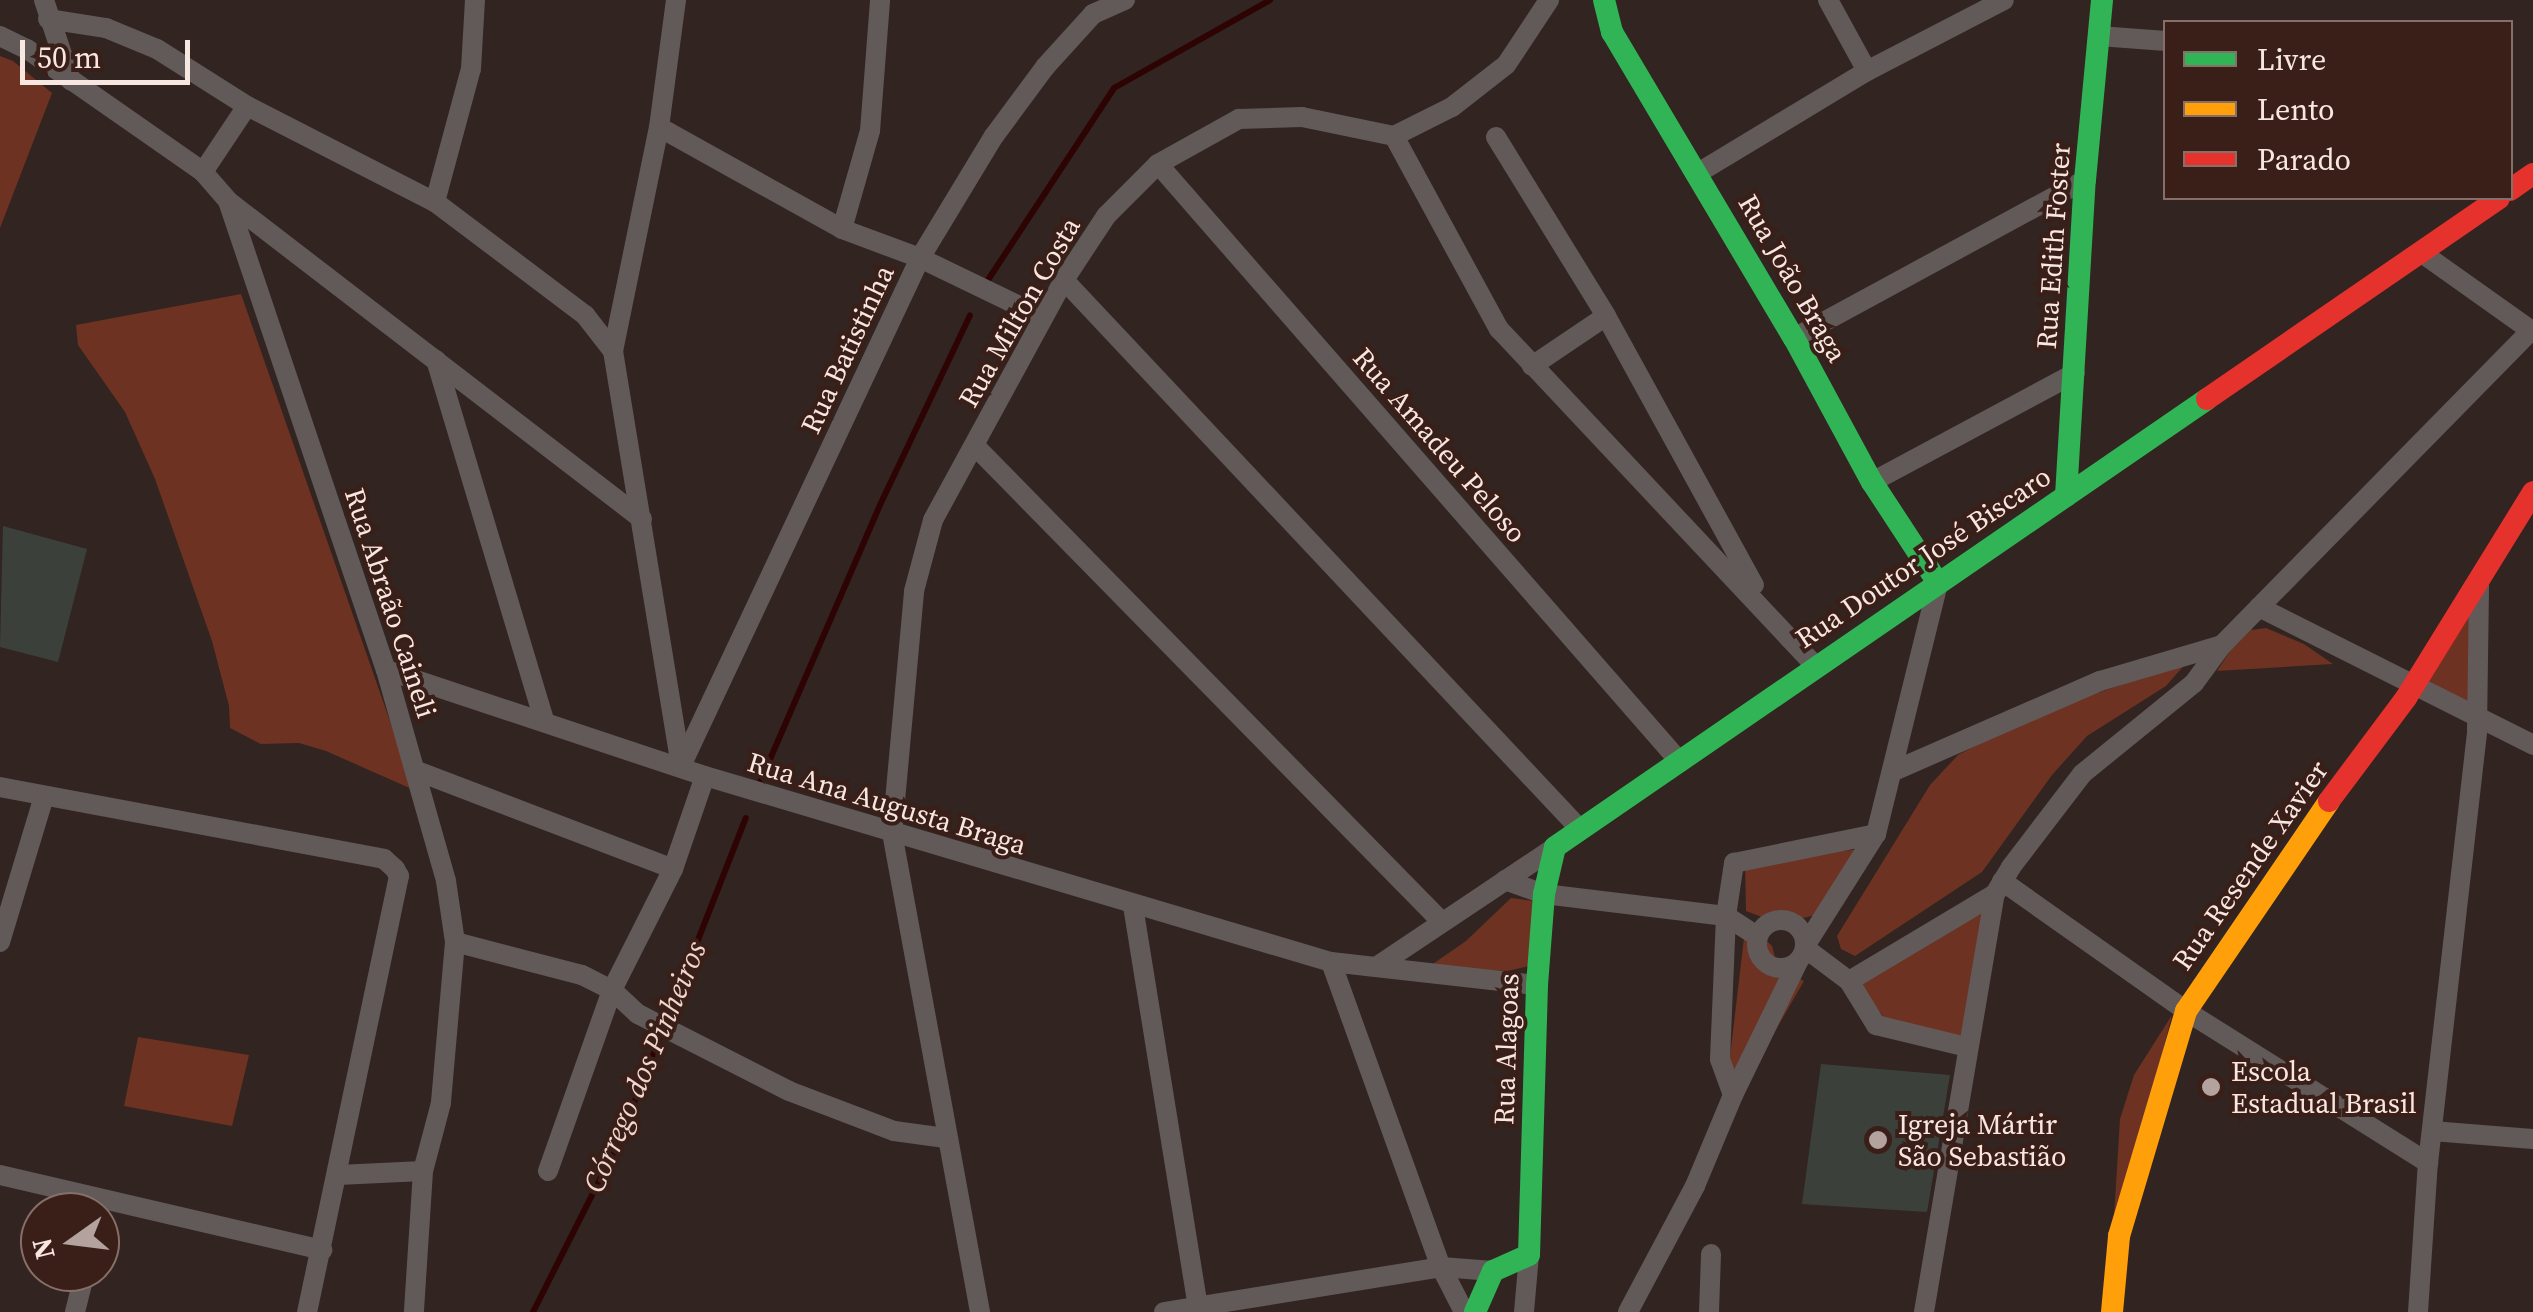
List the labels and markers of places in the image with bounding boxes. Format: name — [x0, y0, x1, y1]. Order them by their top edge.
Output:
place label: Escola Estadual Brasil — [2231, 1054, 2417, 1120]
marker: Escola Estadual Brasil — [2200, 1076, 2222, 1098]
place label: Igreja Mártir São Sebastião — [1898, 1107, 2066, 1173]
marker: Igreja Mártir São Sebastião — [1867, 1129, 1889, 1151]

